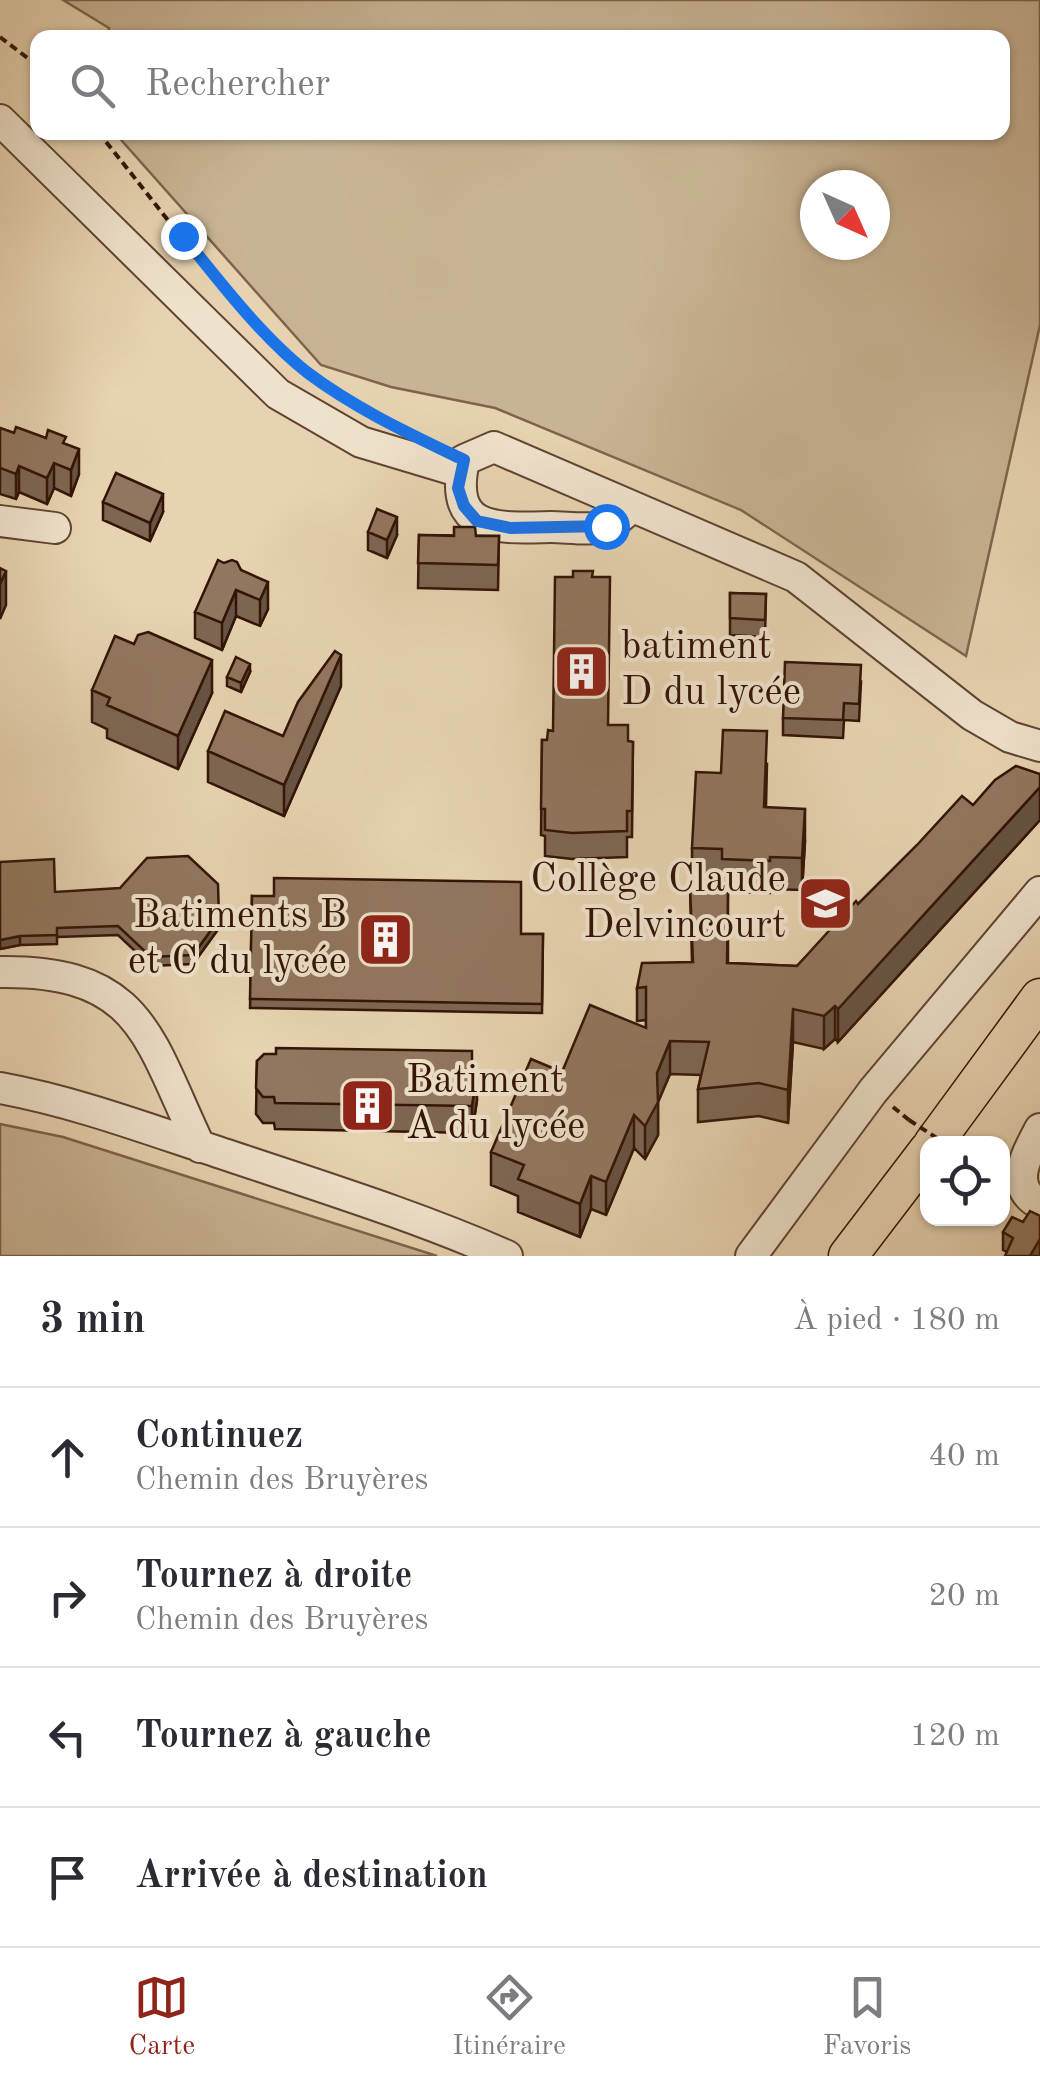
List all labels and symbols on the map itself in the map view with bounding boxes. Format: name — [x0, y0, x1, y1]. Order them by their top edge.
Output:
north arrow — [800, 170, 890, 260]
route end — [161, 214, 207, 260]
route start — [584, 504, 630, 550]
place label: batiment D du lycée — [621, 628, 801, 714]
building icon: batiment D du lycée — [552, 641, 612, 701]
place label: Collège Claude Delvincourt — [530, 861, 786, 947]
school or university icon: Collège Claude Delvincourt — [795, 874, 855, 934]
place label: Batiments B et C du lycée — [128, 897, 347, 983]
building icon: Batiments B et C du lycée — [356, 910, 416, 970]
place label: Batiment A du lycée — [406, 1062, 586, 1148]
building icon: Batiment A du lycée — [337, 1075, 397, 1135]

